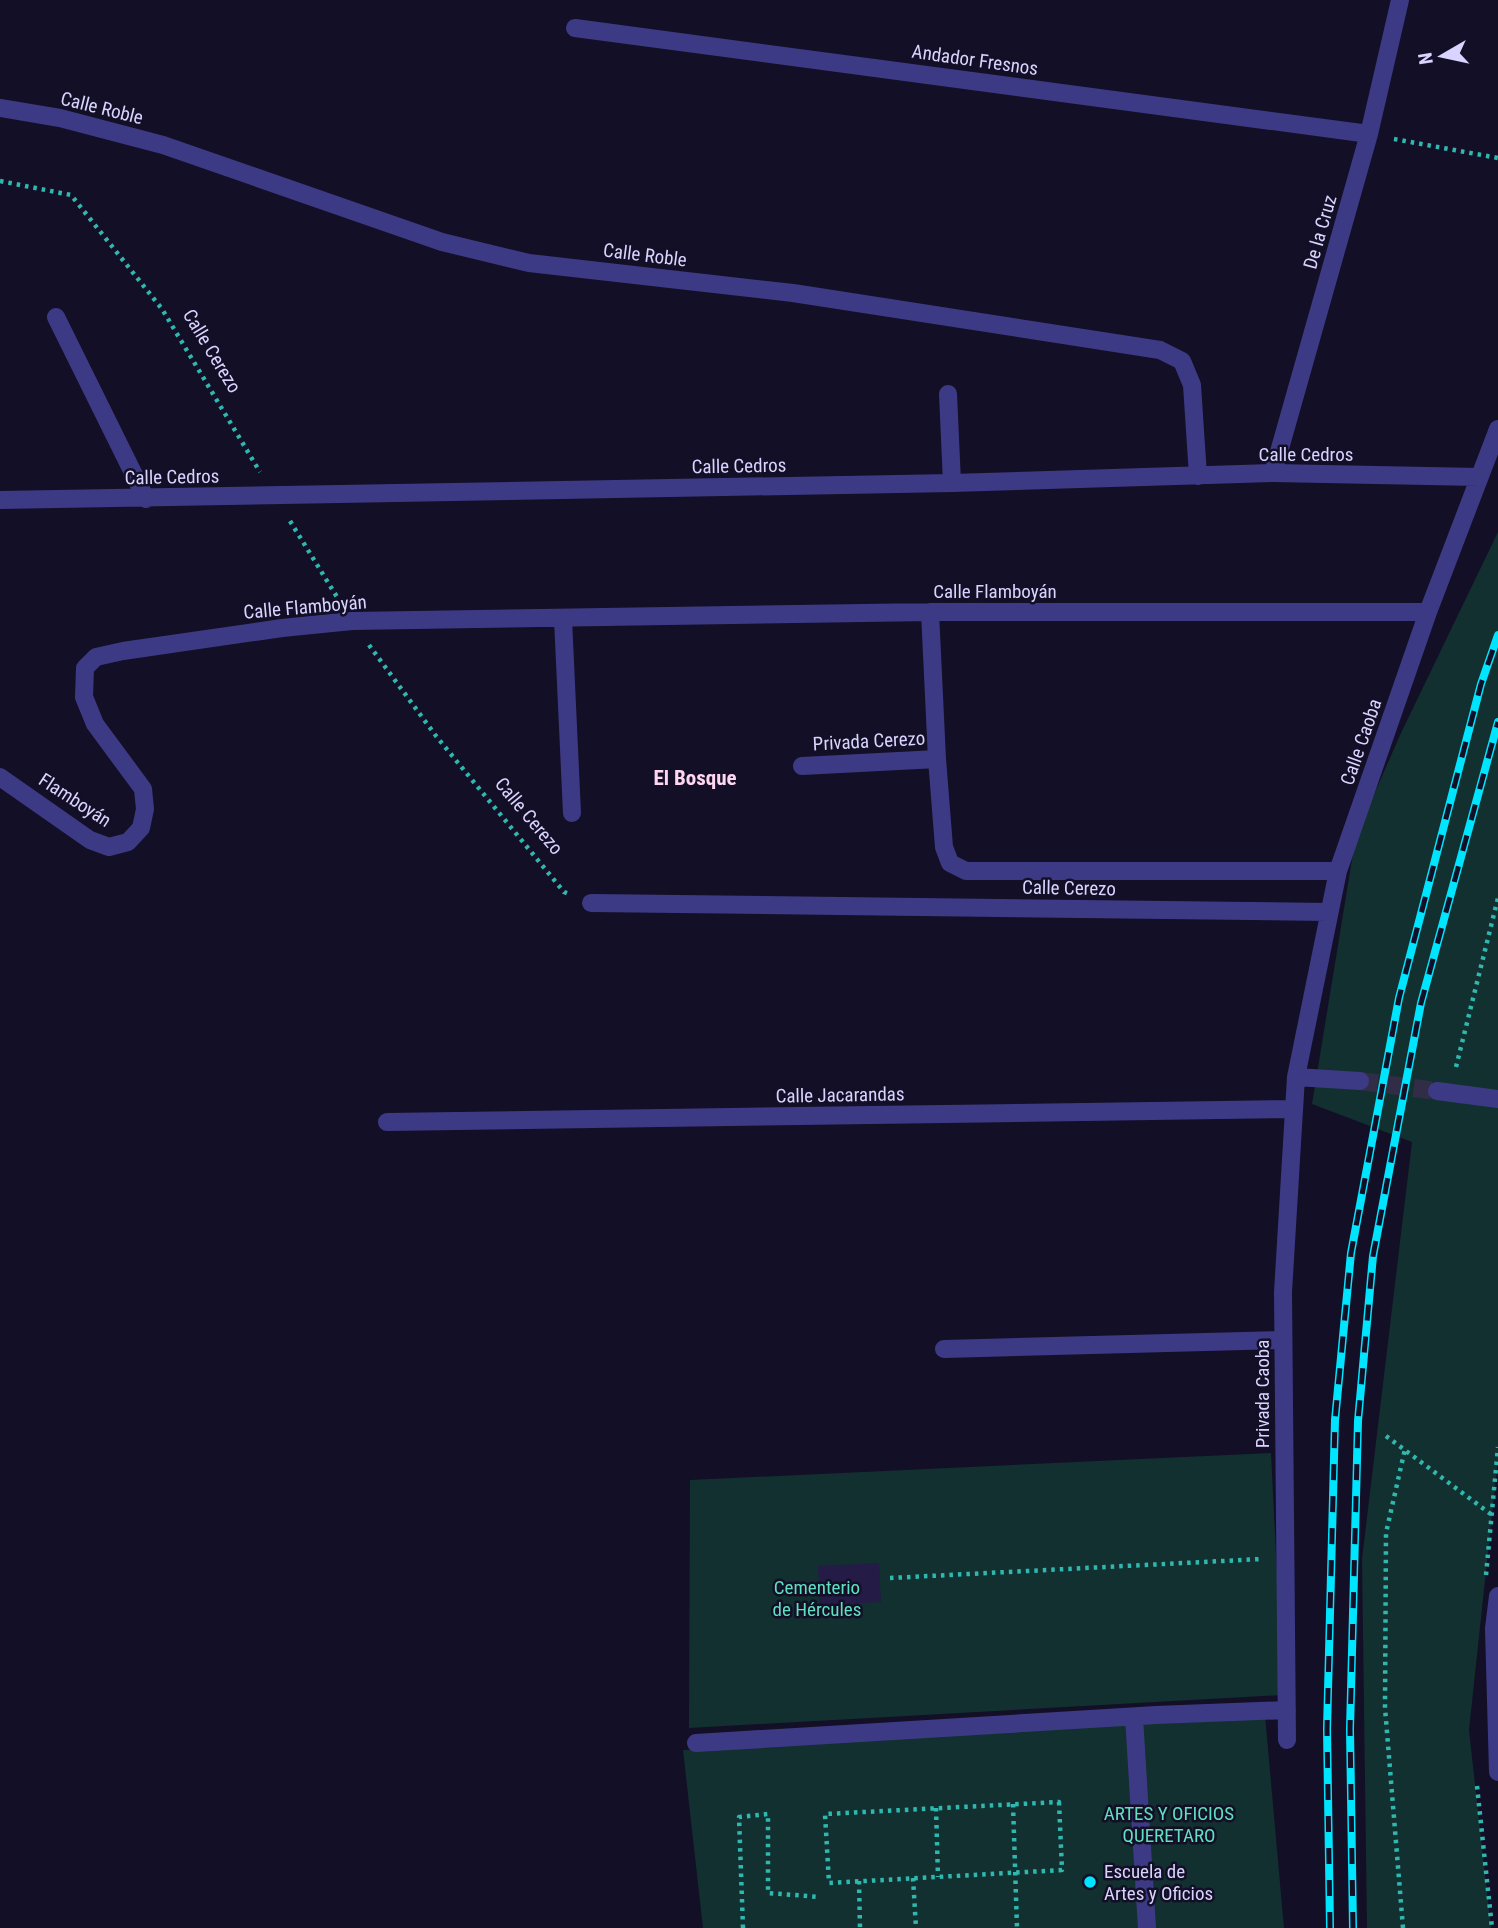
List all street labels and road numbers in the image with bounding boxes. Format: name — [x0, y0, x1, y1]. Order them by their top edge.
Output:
street label: Andador Fresnos — [910, 40, 1040, 80]
street label: Calle Roble — [58, 87, 146, 129]
street label: De la Cruz — [1298, 192, 1342, 272]
street label: Calle Roble — [602, 238, 688, 272]
street label: Calle Cerezo — [178, 305, 246, 397]
street label: Calle Cedros — [1259, 443, 1353, 466]
street label: Calle Cedros — [691, 454, 787, 478]
street label: Calle Cedros — [124, 465, 220, 489]
street label: Calle Flamboyán — [933, 580, 1057, 603]
street label: Calle Flamboyán — [242, 590, 368, 624]
street label: Calle Caoba — [1336, 696, 1386, 788]
street label: Privada Cerezo — [812, 727, 926, 755]
street label: Flamboyán — [34, 768, 116, 832]
street label: Calle Cerezo — [490, 773, 568, 859]
street label: Calle Cerezo — [1022, 876, 1116, 900]
street label: Calle Jacarandas — [775, 1082, 905, 1108]
street label: Privada Caoba — [1251, 1340, 1274, 1448]

